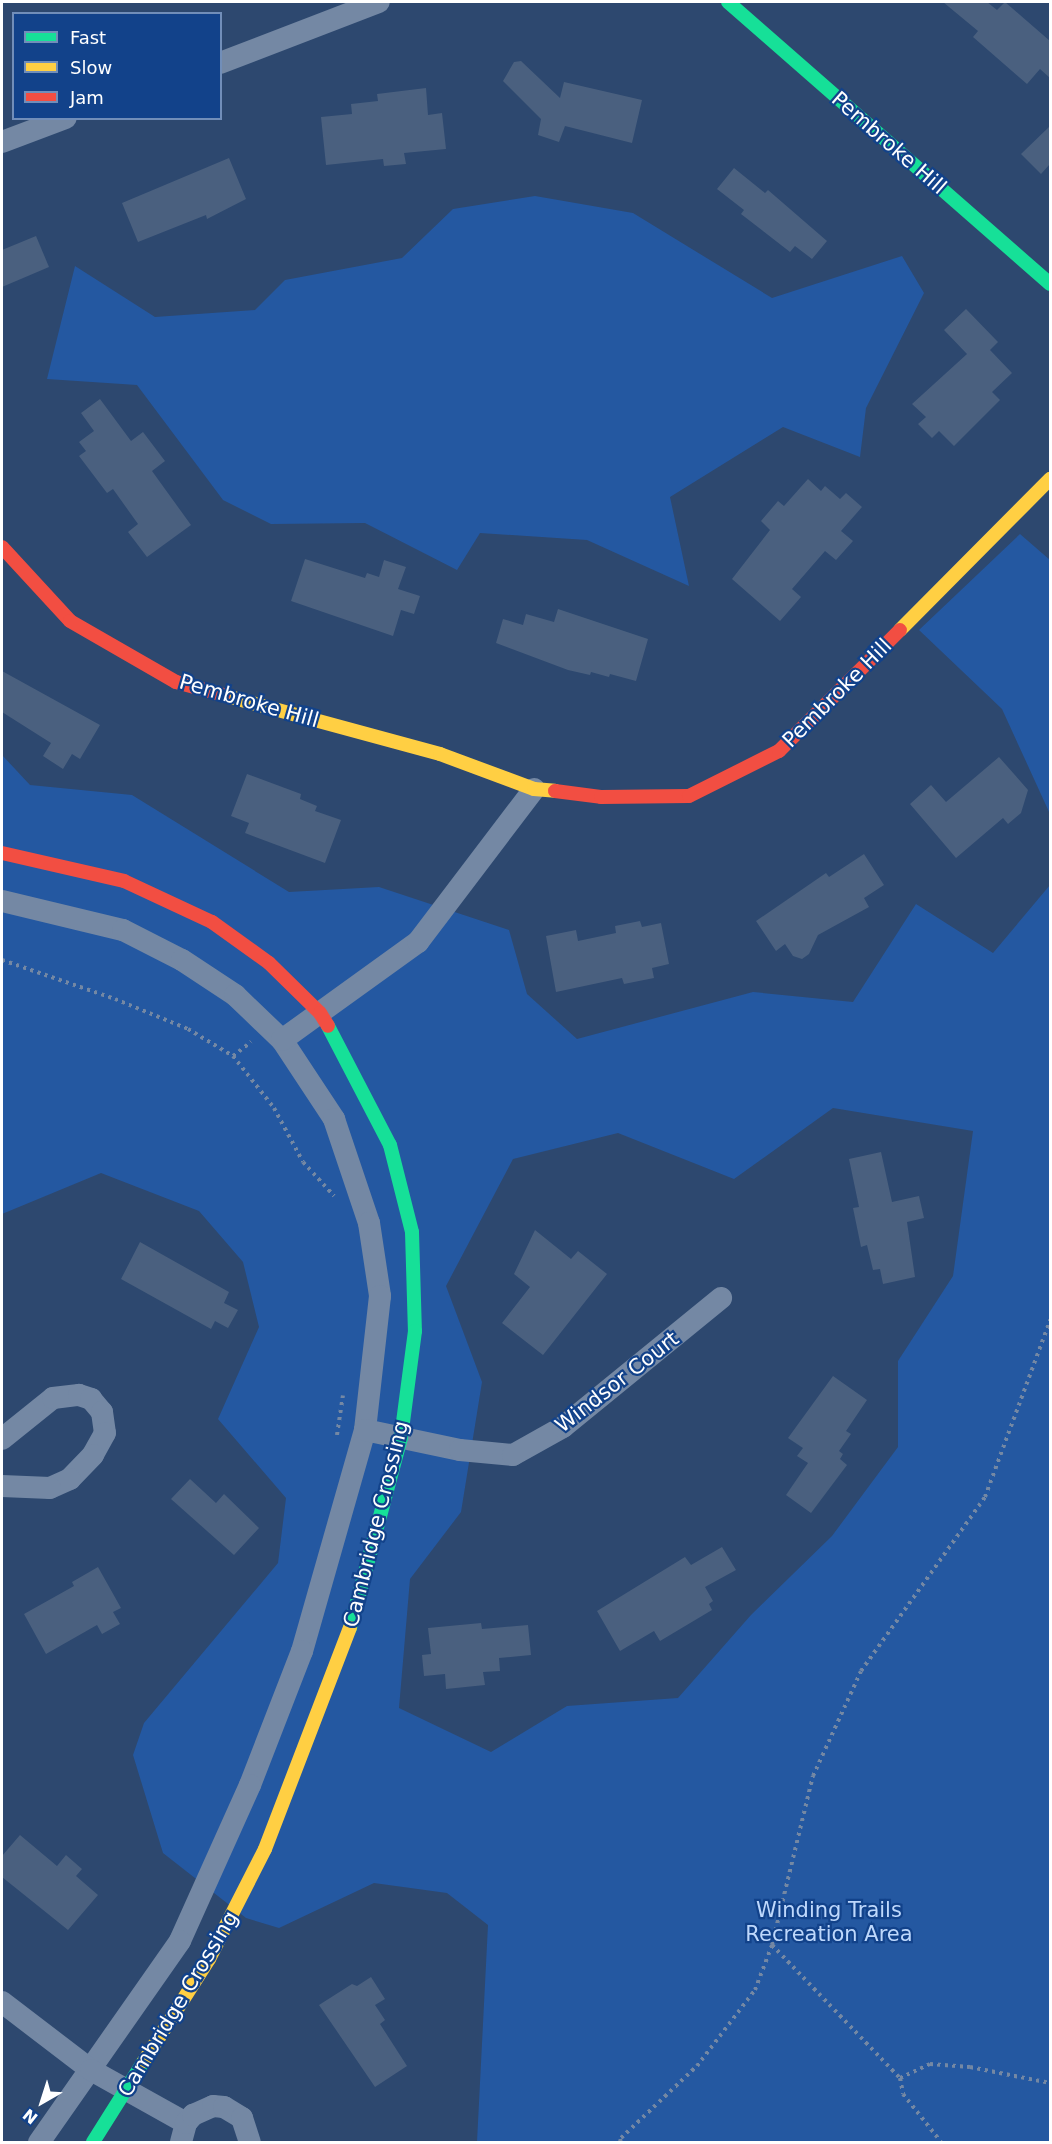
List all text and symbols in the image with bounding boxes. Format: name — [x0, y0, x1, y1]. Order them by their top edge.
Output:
legend — [12, 12, 222, 120]
text: Fast — [70, 27, 106, 48]
text: Slow — [70, 57, 112, 78]
street label: Pembroke Hill — [826, 86, 952, 200]
text: Jam — [70, 87, 104, 108]
street label: Pembroke Hill — [777, 633, 897, 753]
street label: Pembroke Hill — [176, 669, 322, 733]
street label: Windsor Court — [550, 1326, 684, 1438]
street label: Cambridge Crossing — [338, 1418, 414, 1630]
park label: Winding Trails Recreation Area — [745, 1897, 913, 1947]
street label: Cambridge Crossing — [113, 1907, 243, 2101]
north arrow — [12, 2072, 72, 2132]
text: N — [19, 2105, 42, 2128]

